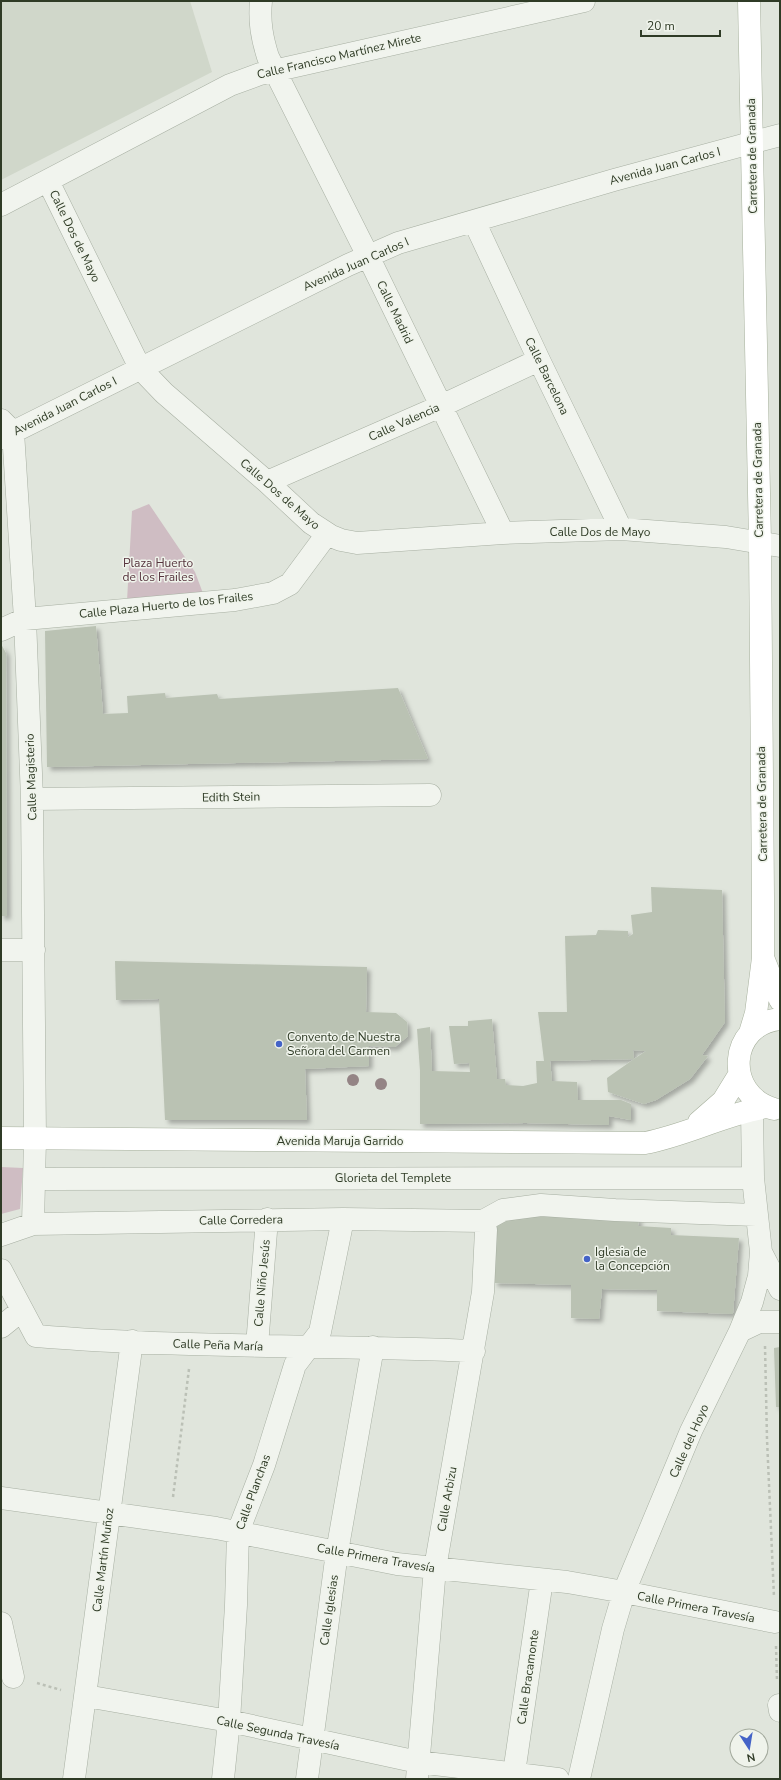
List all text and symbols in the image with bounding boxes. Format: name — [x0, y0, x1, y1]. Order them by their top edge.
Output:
scale bar — [641, 12, 720, 38]
text: 20 m — [647, 18, 675, 34]
street label: Calle Francisco Martínez Mirete — [255, 29, 423, 83]
street label: Carretera de Granada — [743, 98, 761, 214]
street label: Avenida Juan Carlos I — [608, 143, 722, 189]
street label: Calle Dos de Mayo — [46, 187, 104, 285]
street label: Avenida Juan Carlos I — [300, 233, 412, 295]
street label: Calle Madrid — [373, 278, 417, 346]
street label: Calle Barcelona — [521, 334, 573, 418]
street label: Avenida Juan Carlos I — [10, 373, 120, 439]
street label: Calle Valencia — [366, 399, 442, 445]
street label: Carretera de Granada — [749, 422, 767, 538]
street label: Calle Dos de Mayo — [237, 455, 324, 533]
street label: Calle Dos de Mayo — [550, 524, 651, 540]
park label: Plaza Huerto de los Frailes — [123, 555, 194, 585]
street label: Calle Plaza Huerto de los Frailes — [78, 588, 254, 622]
street label: Calle Magisterio — [21, 733, 41, 821]
street label: Carretera de Granada — [753, 746, 771, 862]
street label: Edith Stein — [202, 788, 260, 806]
place label: Convento de Nuestra Señora del Carmen — [287, 1029, 400, 1059]
marker: Convento de Nuestra Señora del Carmen — [274, 1039, 284, 1049]
street label: Avenida Maruja Garrido — [277, 1133, 404, 1149]
street label: Glorieta del Templete — [335, 1170, 451, 1186]
street label: Calle Corredera — [199, 1211, 283, 1229]
street label: Calle Niño Jesús — [250, 1238, 274, 1327]
place label: Iglesia de la Concepción — [595, 1244, 670, 1274]
marker: Iglesia de la Concepción — [582, 1254, 592, 1264]
street label: Calle Peña María — [172, 1335, 264, 1355]
street label: Calle del Hoyo — [666, 1401, 713, 1480]
street label: Calle Planchas — [232, 1452, 274, 1532]
street label: Calle Arbizu — [433, 1465, 461, 1533]
street label: Calle Martín Muñoz — [89, 1507, 117, 1613]
street label: Calle Primera Travesía — [316, 1540, 436, 1576]
street label: Calle Iglesias — [316, 1573, 342, 1646]
street label: Calle Primera Travesía — [636, 1588, 756, 1626]
street label: Calle Bracamonte — [513, 1629, 543, 1725]
street label: Calle Segunda Travesía — [215, 1712, 341, 1754]
north arrow — [729, 1728, 769, 1768]
text: N — [745, 1749, 757, 1765]

